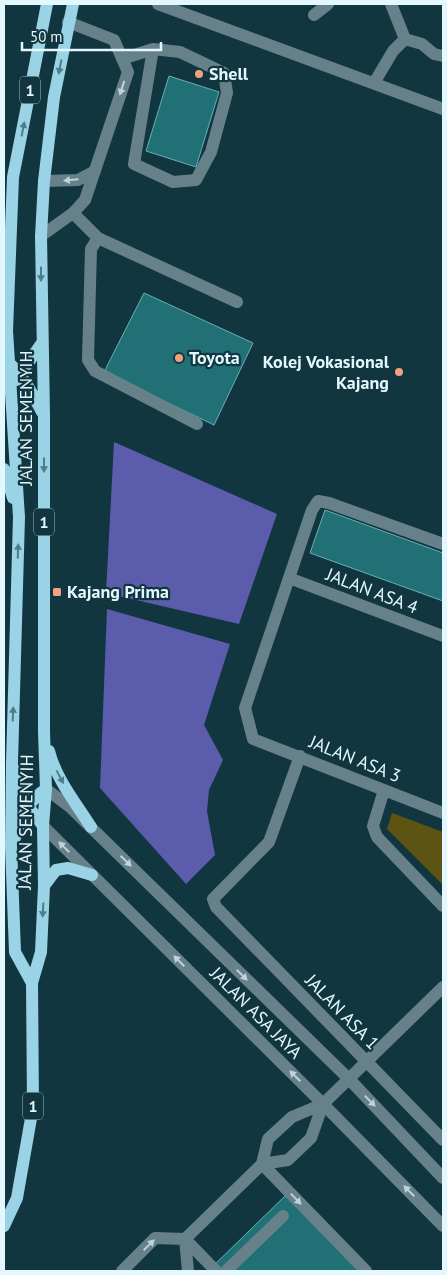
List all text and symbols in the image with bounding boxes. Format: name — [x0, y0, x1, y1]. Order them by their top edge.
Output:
scale bar — [22, 20, 161, 52]
text: 50 m — [30, 27, 63, 46]
one-way arrow — [55, 60, 63, 76]
place label: Shell — [209, 62, 249, 85]
marker: Shell — [193, 68, 205, 80]
road number: 1 — [20, 76, 40, 104]
one-way arrow — [118, 81, 126, 96]
one-way arrow — [19, 121, 27, 137]
one-way arrow — [62, 176, 78, 184]
one-way arrow — [37, 266, 45, 282]
place label: Toyota — [189, 346, 240, 369]
street label: JALAN SEMENYIH — [14, 350, 37, 487]
place label: Kolej Vokasional Kajang — [263, 350, 390, 394]
marker: Toyota — [173, 352, 185, 364]
marker: Kolej Vokasional Kajang — [393, 366, 405, 378]
one-way arrow — [40, 457, 48, 473]
road number: 1 — [34, 508, 54, 536]
one-way arrow — [14, 543, 22, 559]
street label: JALAN ASA 4 — [322, 562, 422, 619]
place label: Kajang Prima — [67, 580, 169, 603]
marker: Kajang Prima — [51, 586, 63, 598]
one-way arrow — [9, 705, 17, 721]
street label: JALAN ASA 3 — [305, 729, 404, 787]
street label: JALAN SEMENYIH — [13, 754, 38, 891]
one-way arrow — [56, 770, 64, 784]
one-way arrow — [58, 841, 70, 853]
one-way arrow — [120, 855, 132, 867]
one-way arrow — [38, 902, 46, 918]
one-way arrow — [174, 955, 186, 967]
street label: JALAN ASA JAYA — [205, 961, 307, 1064]
street label: JALAN ASA 1 — [300, 968, 384, 1054]
one-way arrow — [236, 969, 248, 981]
one-way arrow — [289, 1070, 301, 1082]
road number: 1 — [23, 1092, 43, 1120]
one-way arrow — [364, 1095, 376, 1107]
one-way arrow — [403, 1185, 415, 1197]
one-way arrow — [290, 1192, 302, 1204]
one-way arrow — [143, 1239, 155, 1251]

